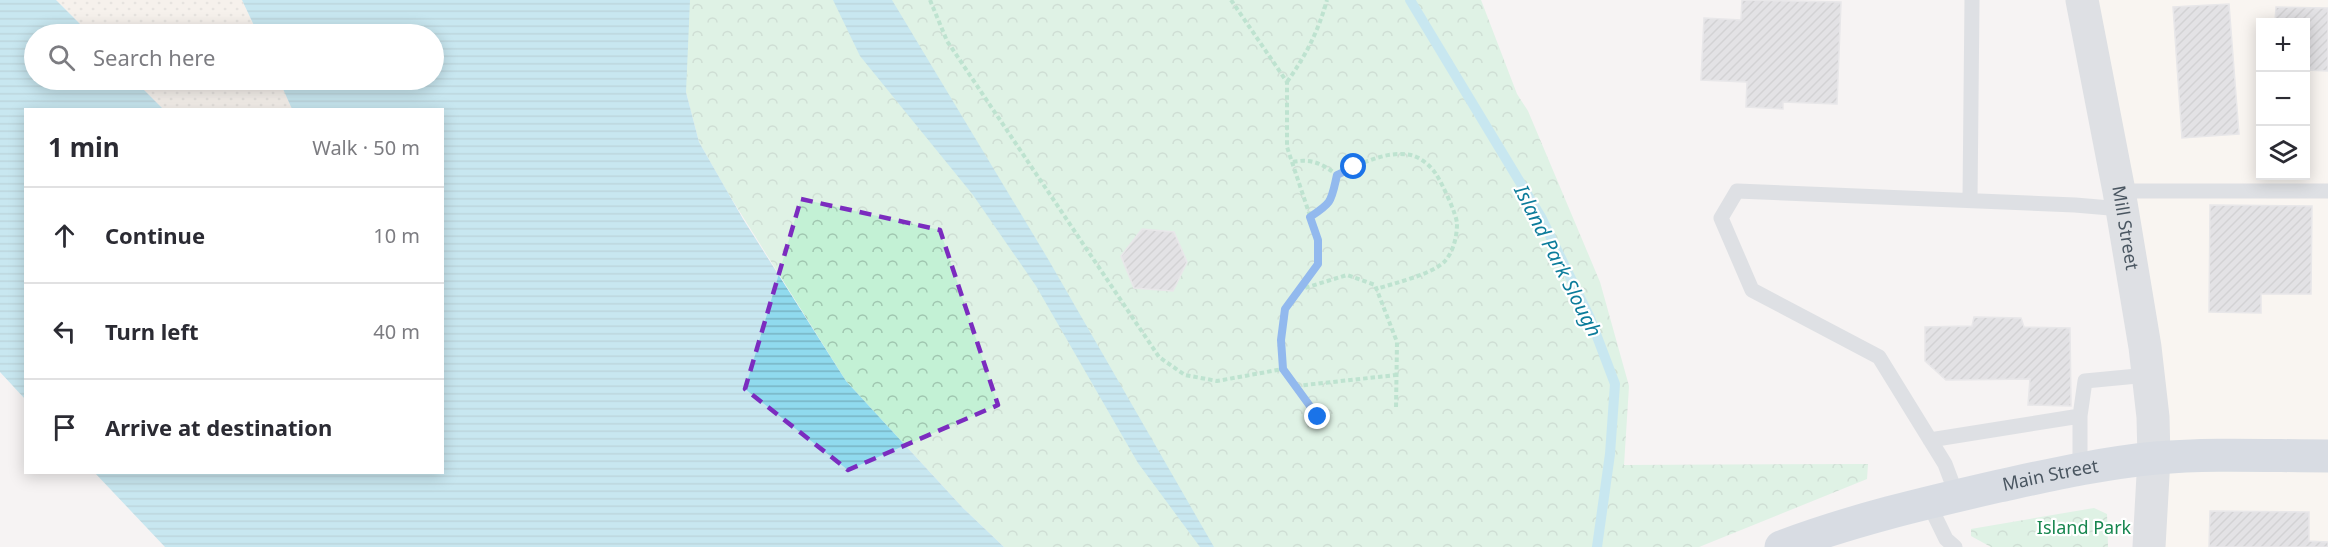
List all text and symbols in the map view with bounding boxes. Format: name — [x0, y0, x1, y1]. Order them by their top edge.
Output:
map controls — [2256, 18, 2310, 180]
button: + — [2256, 18, 2310, 72]
search box — [24, 24, 444, 90]
icon: search — [45, 41, 78, 74]
text: Search here — [93, 42, 215, 72]
button: − — [2256, 72, 2310, 126]
button: layers — [2256, 126, 2310, 180]
text: 1 min — [48, 129, 120, 165]
text: Walk · 50 m — [312, 134, 420, 161]
route start — [1340, 153, 1366, 179]
water label: Island Park Slough — [1508, 179, 1608, 341]
street label: Mill Street — [2107, 184, 2145, 272]
icon: ahead — [48, 219, 81, 252]
text: Continue — [105, 220, 205, 250]
text: 10 m — [373, 222, 420, 249]
icon: left — [48, 315, 81, 348]
text: Turn left — [105, 316, 199, 346]
text: 40 m — [373, 318, 420, 345]
route end — [1304, 403, 1330, 429]
icon: arrive — [48, 411, 81, 444]
text: Arrive at destination — [105, 412, 332, 442]
street label: Main Street — [2000, 453, 2100, 496]
park label: Island Park — [2037, 515, 2132, 539]

